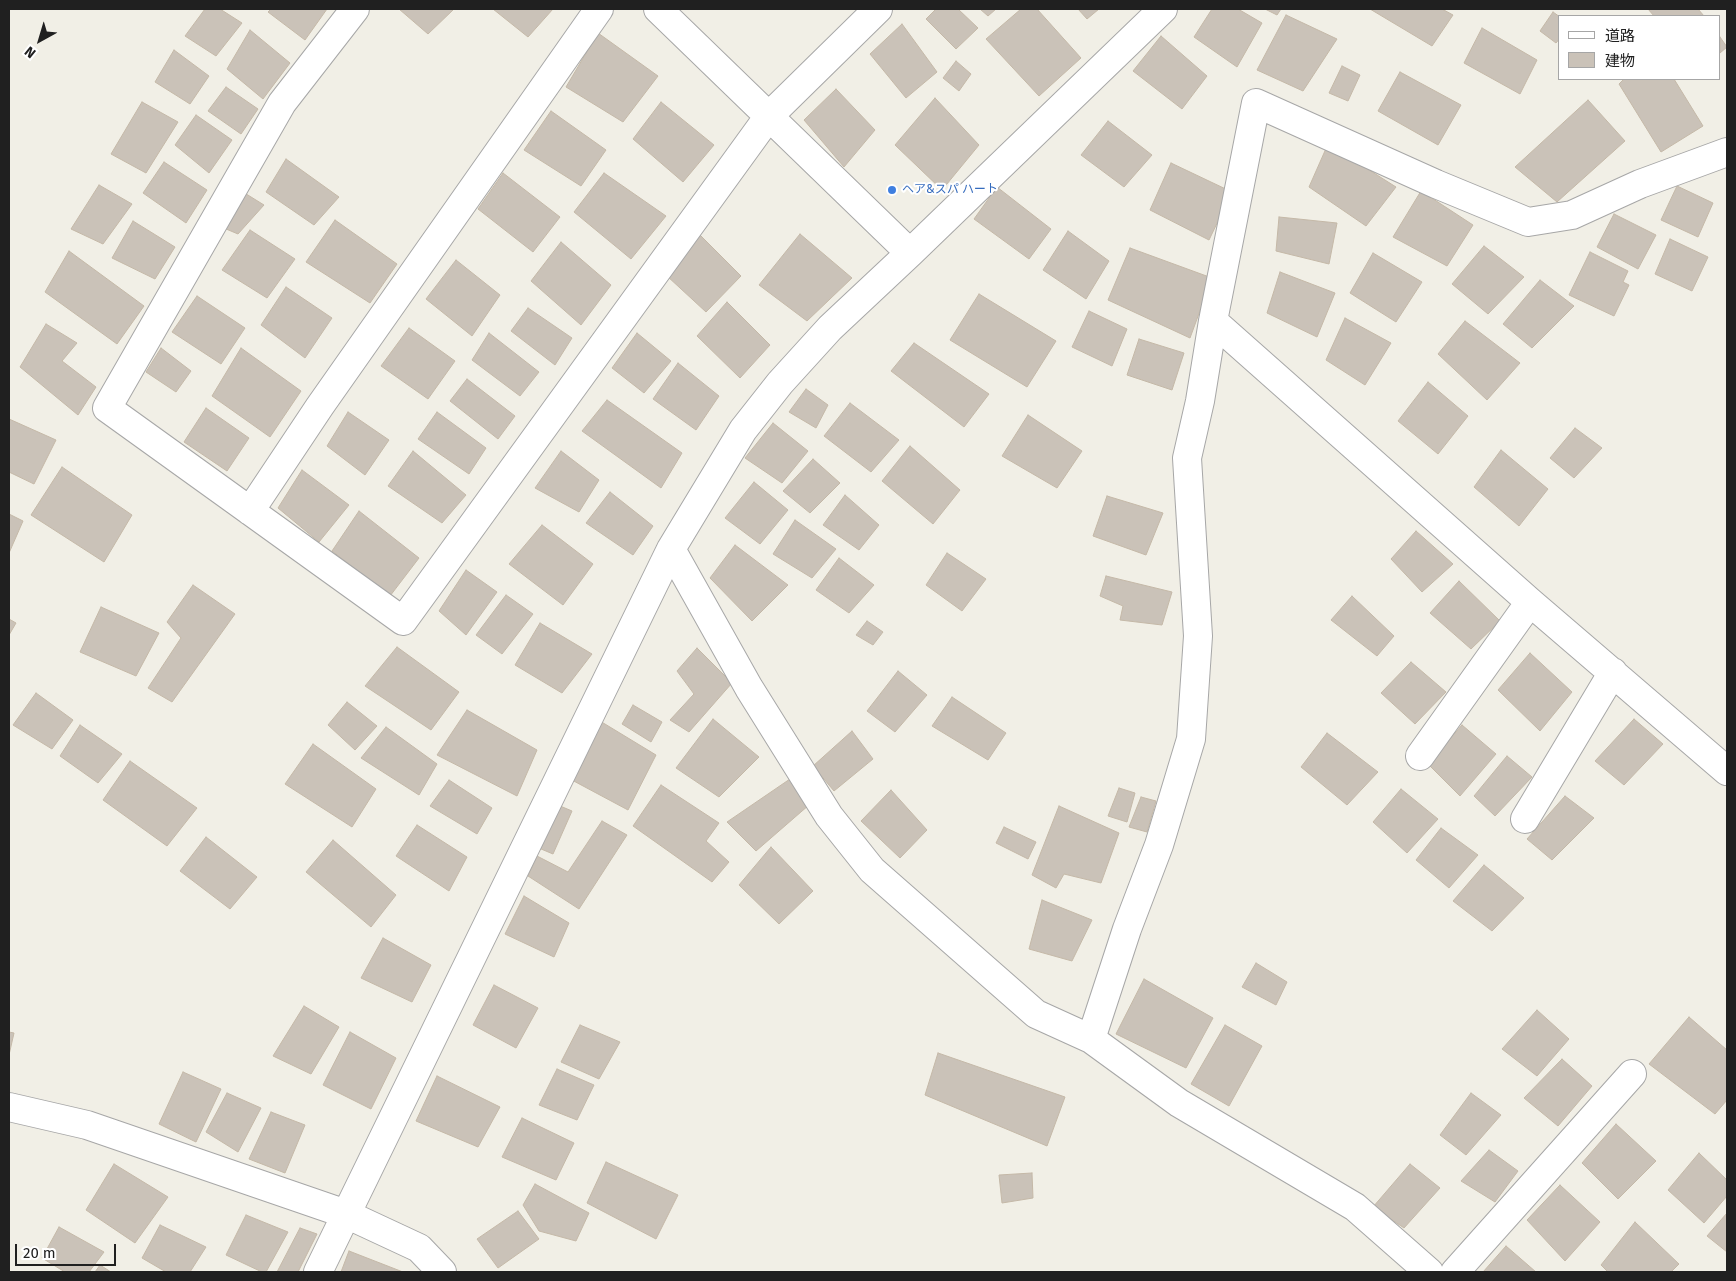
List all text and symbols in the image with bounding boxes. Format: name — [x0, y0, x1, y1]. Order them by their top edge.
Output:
north arrow — [15, 15, 65, 65]
legend — [1558, 15, 1721, 80]
text: 道路 — [1605, 27, 1635, 45]
text: N — [21, 43, 39, 62]
text: 建物 — [1605, 52, 1635, 70]
place label: ヘア&スパ ハート — [902, 183, 998, 197]
marker: ヘア&スパ ハート — [886, 184, 898, 196]
scale bar — [18, 1234, 119, 1266]
text: 20 m — [23, 1244, 56, 1262]

